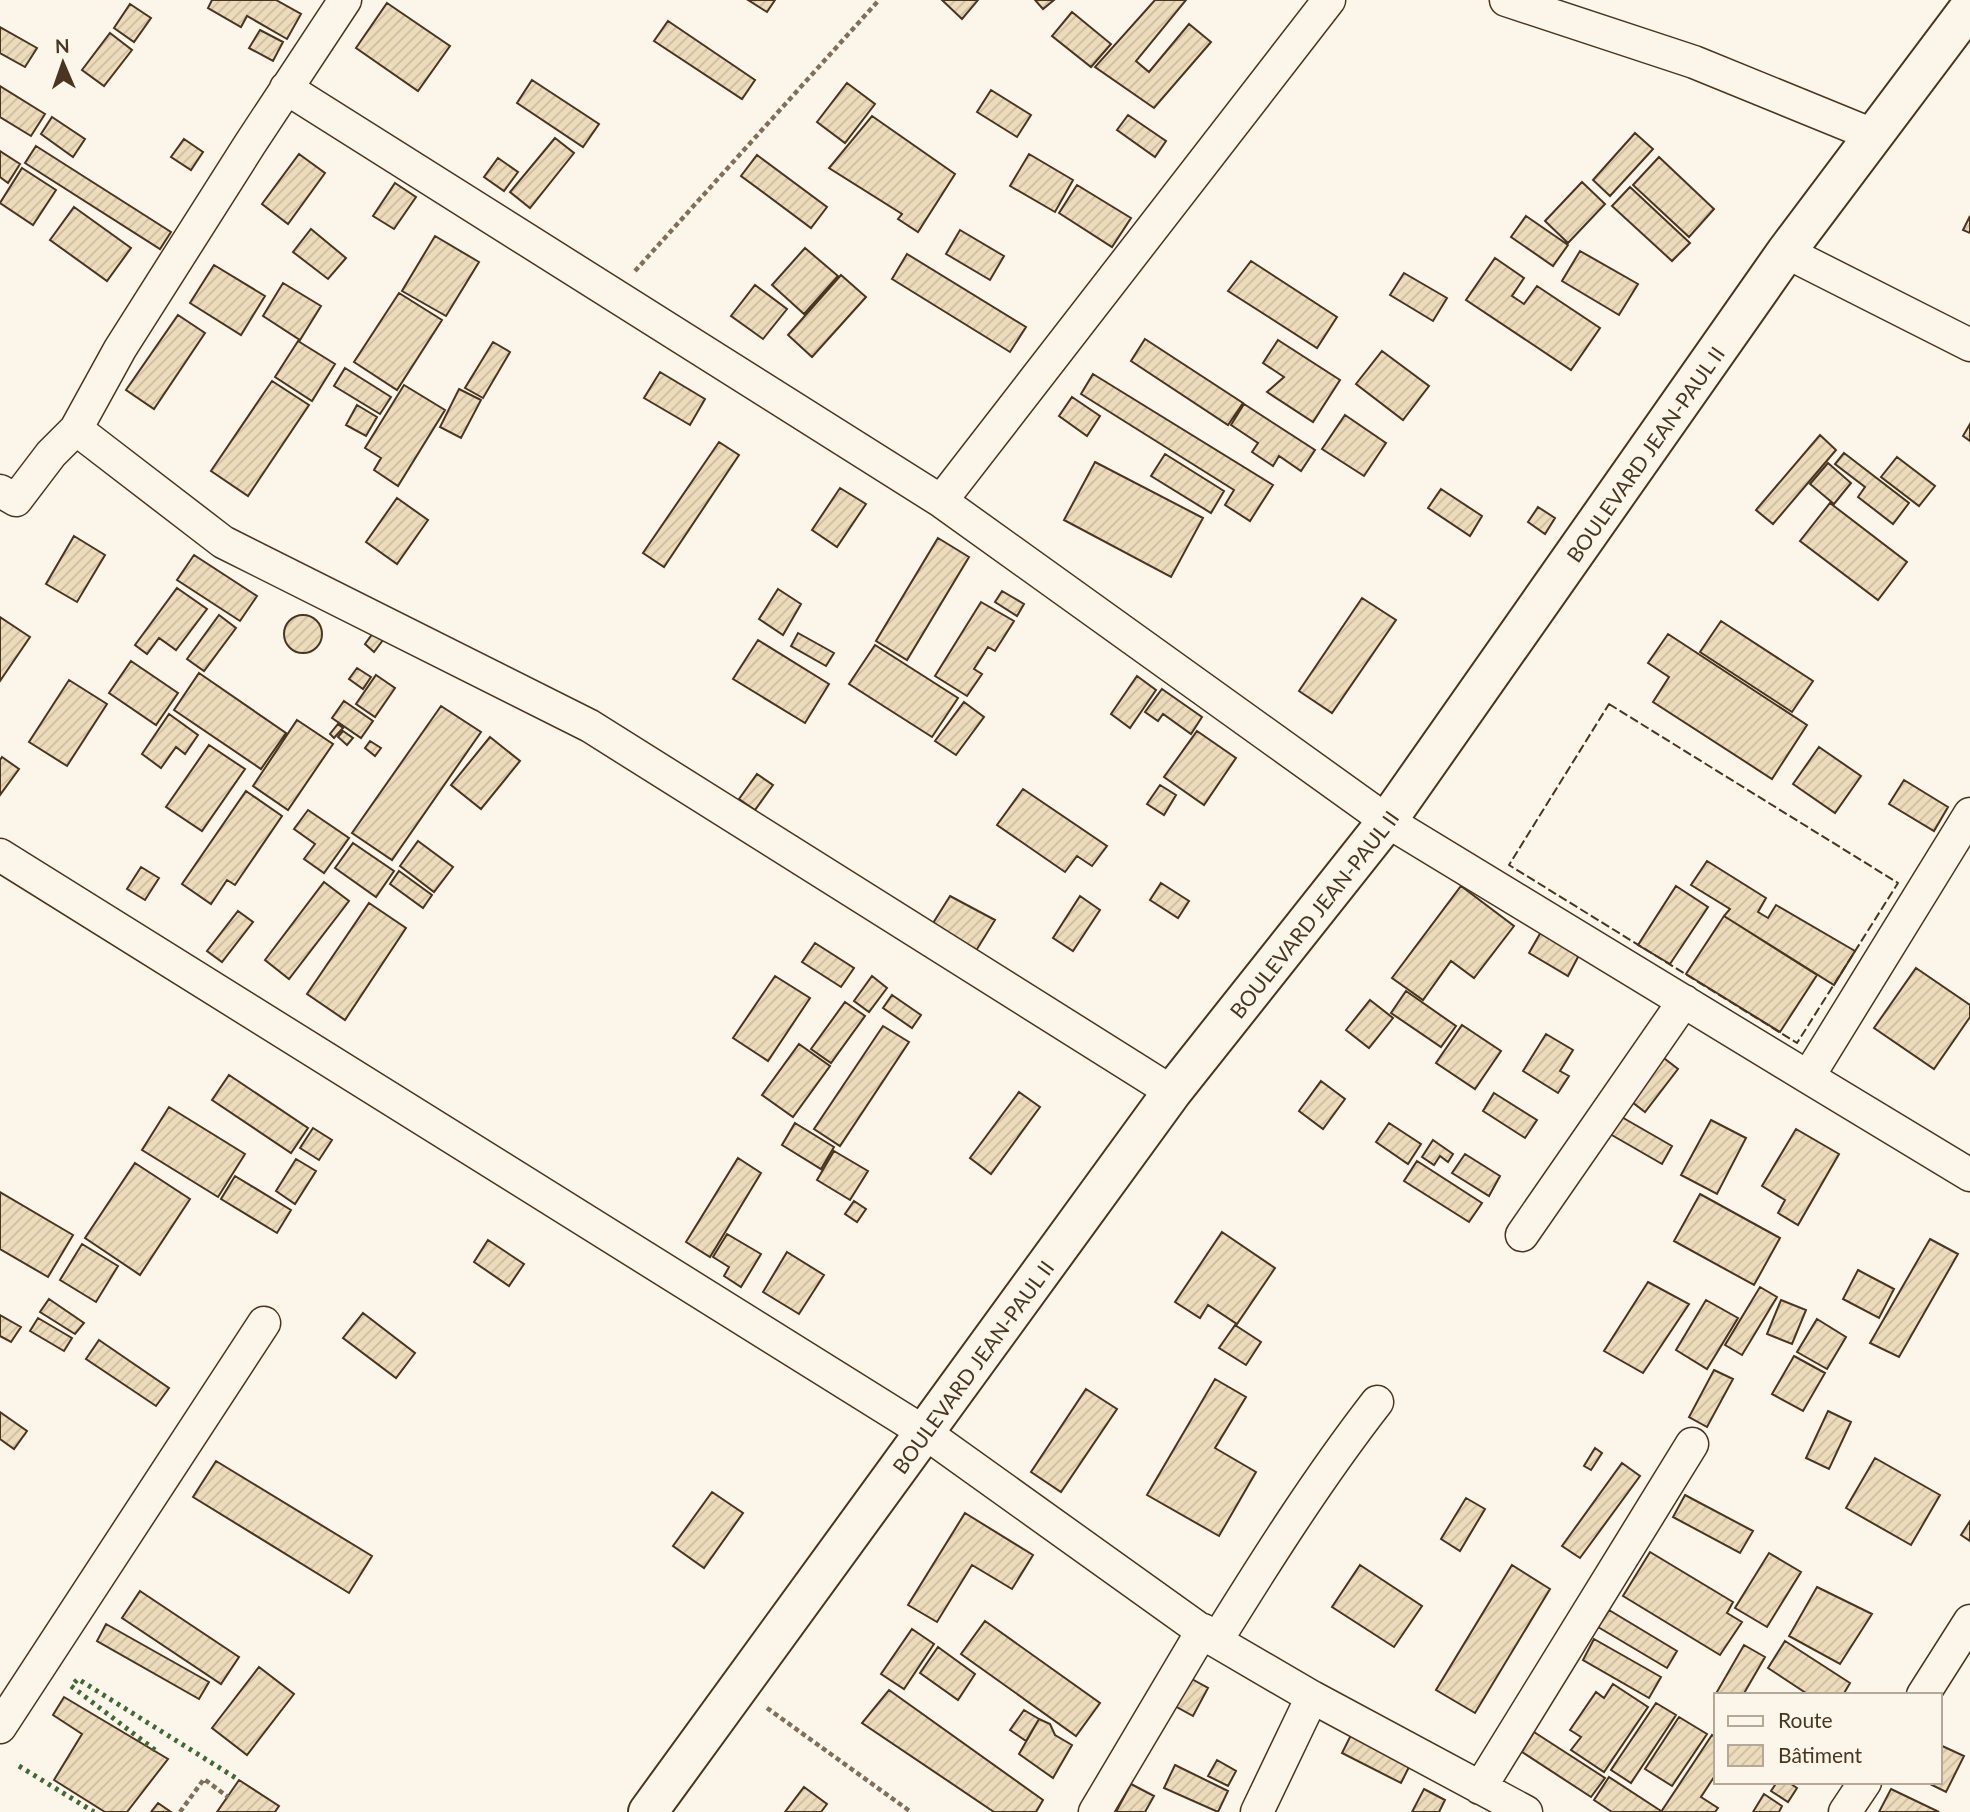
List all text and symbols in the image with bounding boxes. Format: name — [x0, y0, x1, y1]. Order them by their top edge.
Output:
north arrow — [28, 28, 98, 98]
text: N — [55, 34, 70, 57]
street label: BOULEVARD JEAN-PAUL II — [1560, 341, 1729, 566]
street label: BOULEVARD JEAN-PAUL II — [1224, 805, 1403, 1022]
street label: BOULEVARD JEAN-PAUL II — [886, 1255, 1058, 1478]
legend — [1714, 1693, 1942, 1784]
text: Route — [1778, 1707, 1833, 1732]
text: Bâtiment — [1778, 1742, 1863, 1767]

